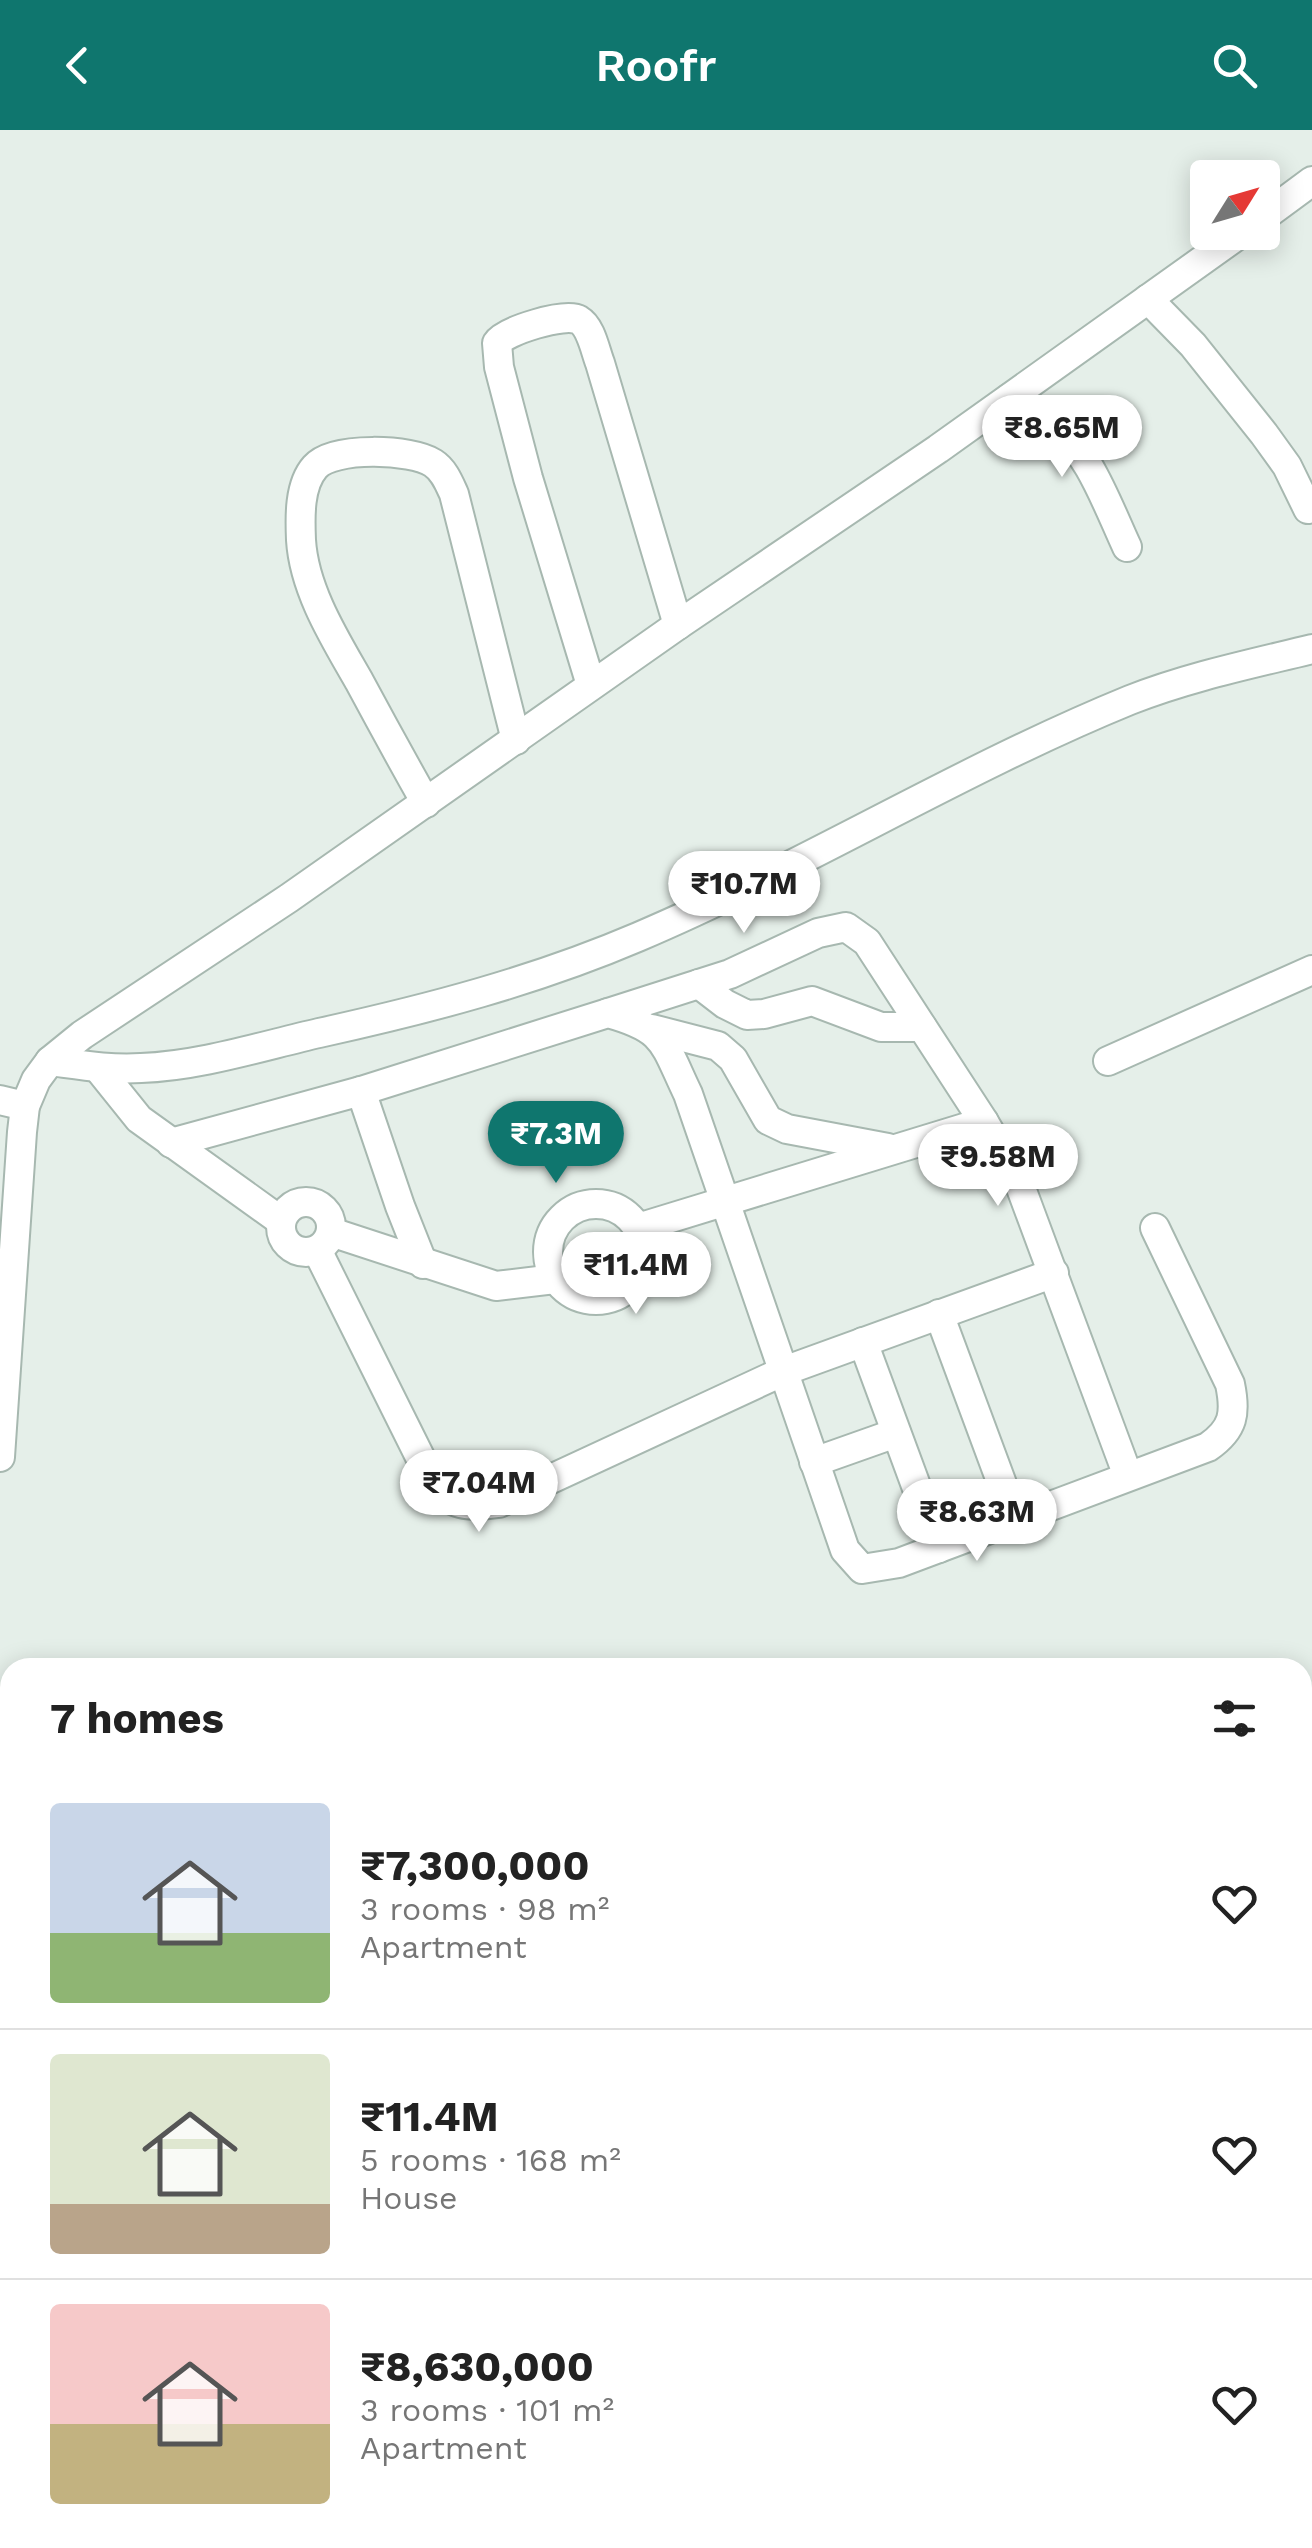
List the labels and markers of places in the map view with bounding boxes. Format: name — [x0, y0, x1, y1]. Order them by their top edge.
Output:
pin: ₹8.65M — [981, 395, 1143, 480]
pin: ₹10.7M — [663, 851, 825, 936]
pin: ₹7.3M — [486, 1101, 626, 1186]
pin: ₹9.58M — [917, 1124, 1079, 1209]
pin: ₹11.4M — [555, 1232, 717, 1317]
pin: ₹7.04M — [398, 1450, 560, 1535]
pin: ₹8.63M — [896, 1479, 1058, 1564]

